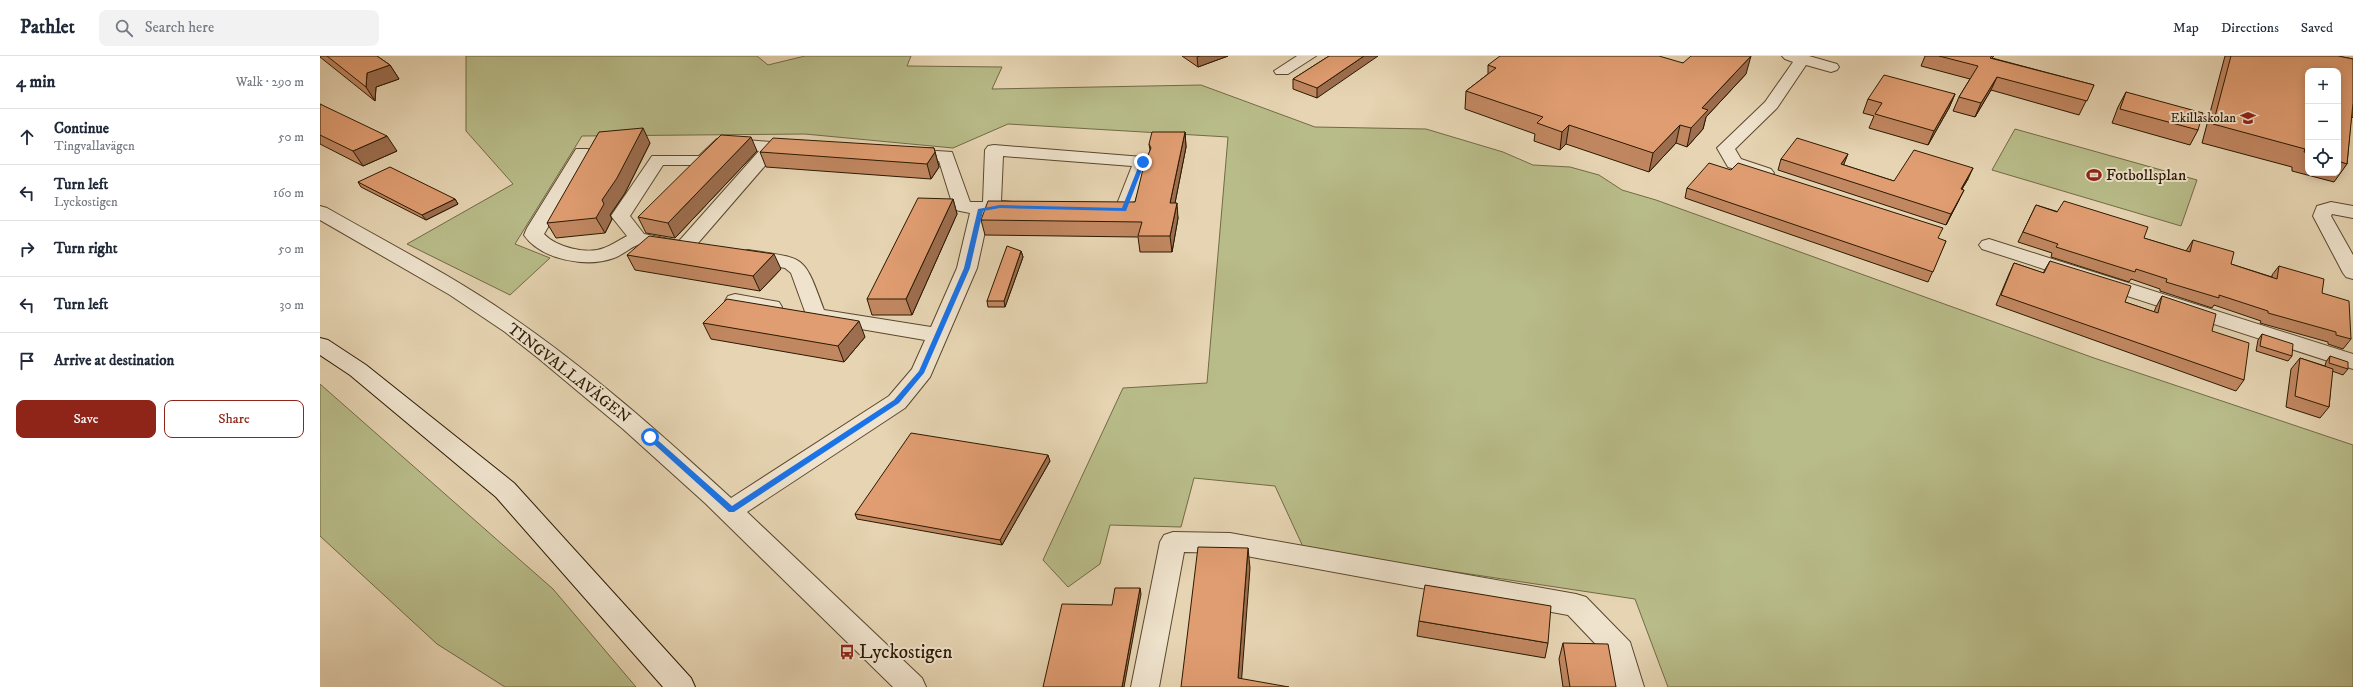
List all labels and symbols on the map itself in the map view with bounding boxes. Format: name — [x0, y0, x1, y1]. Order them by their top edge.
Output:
school or university icon: Ekillaskolan — [2239, 109, 2257, 127]
place label: Ekillaskolan — [2171, 110, 2236, 126]
route end — [1134, 153, 1152, 171]
place label: Fotbollsplan — [2106, 165, 2187, 185]
sports icon: Fotbollsplan — [2085, 166, 2103, 184]
street label: TINGVALLAVÄGEN — [503, 319, 635, 427]
route start — [641, 428, 659, 446]
place label: Lyckostigen — [859, 641, 952, 664]
bus stop icon: Lyckostigen — [838, 643, 856, 661]

